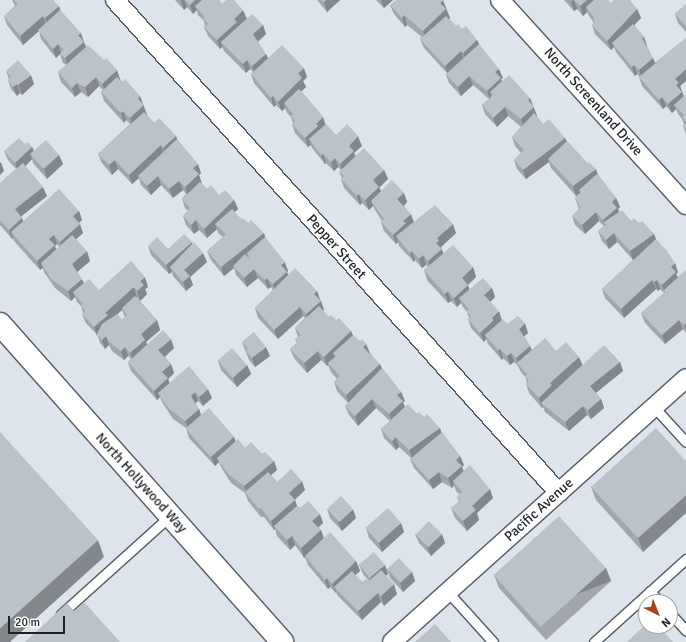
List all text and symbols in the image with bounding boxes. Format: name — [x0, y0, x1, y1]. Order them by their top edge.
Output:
street label: North Screenland Drive — [540, 45, 646, 159]
street label: Pepper Street — [303, 211, 369, 283]
street label: North Hollywood Way — [92, 430, 190, 536]
street label: Pacific Avenue — [501, 475, 577, 545]
north arrow — [638, 594, 678, 634]
scale bar — [10, 608, 67, 634]
text: 20 m — [15, 615, 40, 630]
text: N — [659, 615, 673, 630]

